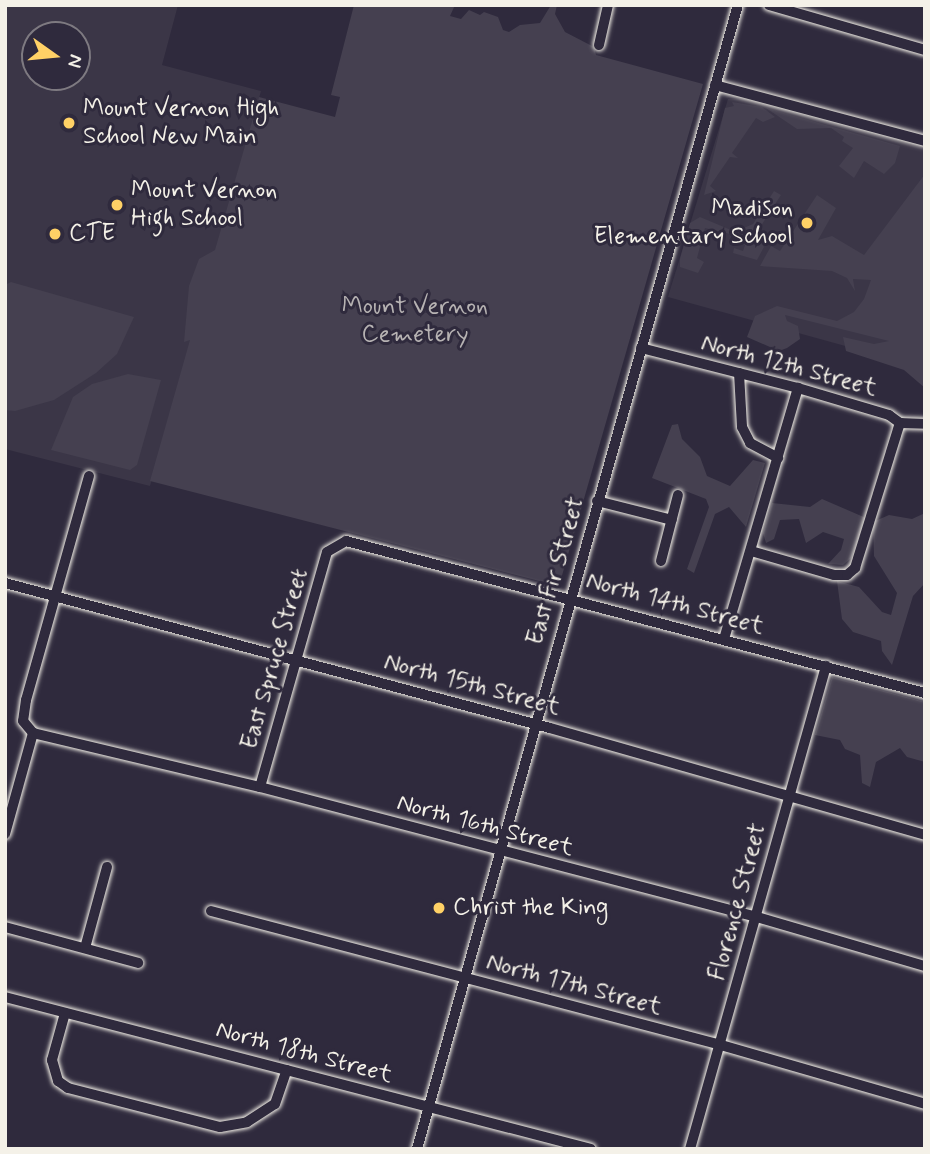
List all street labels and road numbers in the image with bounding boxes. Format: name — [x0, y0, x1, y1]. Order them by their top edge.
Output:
street label: North 12th Street — [698, 329, 880, 403]
street label: East Fir Street — [521, 494, 591, 648]
street label: East Spruce Street — [235, 563, 315, 755]
street label: North 14th Street — [583, 566, 767, 642]
street label: North 15th Street — [381, 648, 563, 722]
street label: North 16th Street — [394, 789, 576, 863]
street label: Florence Street — [703, 821, 773, 983]
street label: North 17th Street — [483, 948, 665, 1022]
street label: North 18th Street — [213, 1016, 395, 1090]

